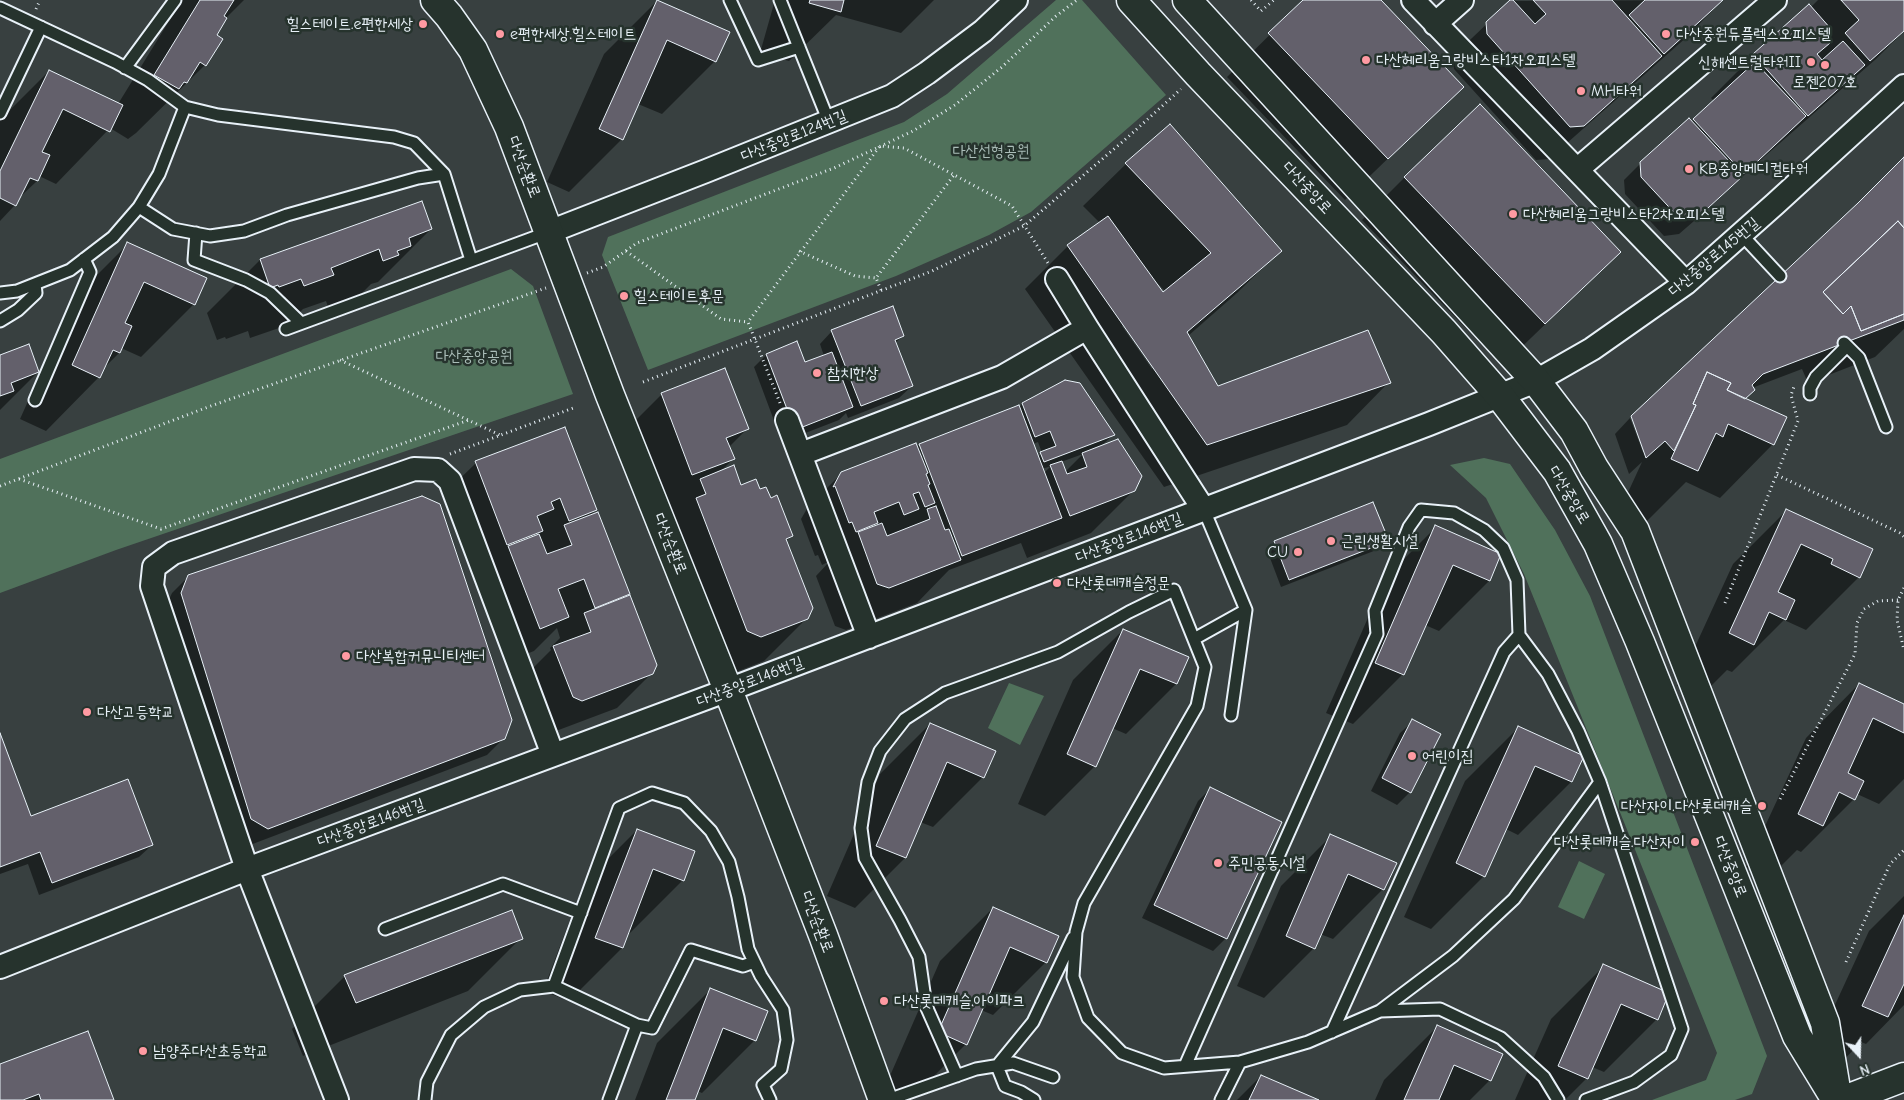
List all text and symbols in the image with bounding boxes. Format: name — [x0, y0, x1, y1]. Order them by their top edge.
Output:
place label: 힐스테이트.e편한세상 — [287, 14, 413, 34]
marker: 힐스테이트.e편한세상 — [417, 18, 429, 30]
place label: e편한세상.힐스테이트 — [510, 24, 636, 44]
place label: 다산중원듀플렉스오피스텔 — [1676, 24, 1830, 44]
marker: e편한세상.힐스테이트 — [494, 28, 506, 40]
marker: 다산중원듀플렉스오피스텔 — [1660, 28, 1672, 40]
place label: 다산헤리움그랑비스타1차오피스텔 — [1376, 50, 1575, 70]
place label: 신해센트럴타워II — [1698, 52, 1801, 72]
marker: 다산헤리움그랑비스타1차오피스텔 — [1360, 54, 1372, 66]
marker: 신해센트럴타워II — [1805, 56, 1817, 68]
marker: 로젠207호 — [1819, 59, 1831, 71]
place label: 로젠207호 — [1793, 72, 1857, 92]
place label: MH타워 — [1591, 81, 1642, 101]
marker: MH타워 — [1575, 85, 1587, 97]
street label: 다산중앙로124번길 — [738, 106, 850, 166]
street label: 다산순환로 — [504, 134, 544, 200]
park label: 다산선형공원 — [952, 141, 1030, 161]
street label: 다산중앙로 — [1278, 158, 1336, 218]
place label: KB중앙메디컬타워 — [1699, 159, 1808, 179]
marker: KB중앙메디컬타워 — [1683, 163, 1695, 175]
place label: 다산헤리움그랑비스타2차오피스텔 — [1523, 204, 1724, 224]
marker: 다산헤리움그랑비스타2차오피스텔 — [1507, 208, 1519, 220]
street label: 다산중앙로145번길 — [1665, 213, 1763, 301]
place label: 힐스테이트후문 — [634, 286, 724, 306]
marker: 힐스테이트후문 — [618, 290, 630, 302]
park label: 다산중앙공원 — [435, 346, 513, 366]
place label: 참치한상 — [827, 363, 879, 383]
marker: 참치한상 — [811, 367, 823, 379]
street label: 다산중앙로 — [1544, 462, 1594, 528]
street label: 다산중앙로146번길 — [1073, 509, 1185, 567]
street label: 다산순환로 — [649, 511, 691, 577]
place label: 근린생활시설 — [1341, 531, 1418, 551]
marker: 근린생활시설 — [1325, 535, 1337, 547]
place label: CU — [1267, 542, 1288, 562]
marker: CU — [1292, 546, 1304, 558]
place label: 다산롯데캐슬정문 — [1067, 573, 1170, 593]
marker: 다산롯데캐슬정문 — [1051, 577, 1063, 589]
place label: 다산복합커뮤니티센터 — [356, 646, 485, 666]
marker: 다산복합커뮤니티센터 — [340, 650, 352, 662]
street label: 다산중앙로146번길 — [694, 653, 806, 711]
place label: 다산고등학교 — [97, 702, 174, 722]
marker: 다산고등학교 — [81, 706, 93, 718]
place label: 어린이집 — [1422, 746, 1474, 766]
marker: 어린이집 — [1406, 750, 1418, 762]
street label: 다산중앙로146번길 — [315, 795, 427, 851]
place label: 다산자이.다산롯데캐슬 — [1621, 796, 1752, 816]
marker: 다산자이.다산롯데캐슬 — [1756, 800, 1768, 812]
place label: 다산롯데캐슬.다산자이 — [1554, 832, 1685, 852]
street label: 다산중앙로 — [1709, 834, 1751, 900]
marker: 다산롯데캐슬.다산자이 — [1689, 836, 1701, 848]
place label: 주민공동시설 — [1228, 853, 1305, 873]
marker: 주민공동시설 — [1212, 857, 1224, 869]
street label: 다산순환로 — [797, 889, 837, 955]
place label: 다산롯데캐슬.아이파크 — [894, 991, 1025, 1011]
marker: 다산롯데캐슬.아이파크 — [878, 995, 890, 1007]
north arrow — [1834, 1030, 1884, 1080]
place label: 남양주다산초등학교 — [153, 1041, 269, 1061]
marker: 남양주다산초등학교 — [137, 1045, 149, 1057]
text: N — [1857, 1060, 1872, 1079]

